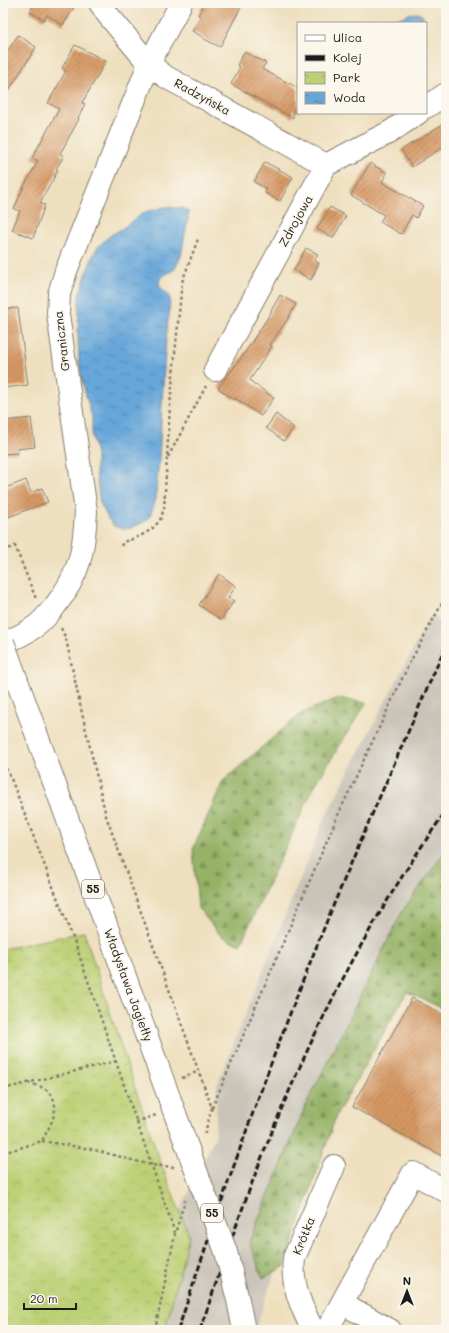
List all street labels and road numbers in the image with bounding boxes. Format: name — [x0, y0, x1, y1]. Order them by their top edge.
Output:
street label: Radzyńska — [171, 74, 233, 118]
street label: Zdrojowa — [274, 192, 316, 249]
street label: Graniczna — [49, 310, 73, 372]
road number: 55 — [82, 880, 104, 898]
street label: Władysława Jagiełły — [101, 926, 157, 1043]
road number: 55 — [201, 1204, 223, 1222]
street label: Krótka — [288, 1214, 318, 1257]

